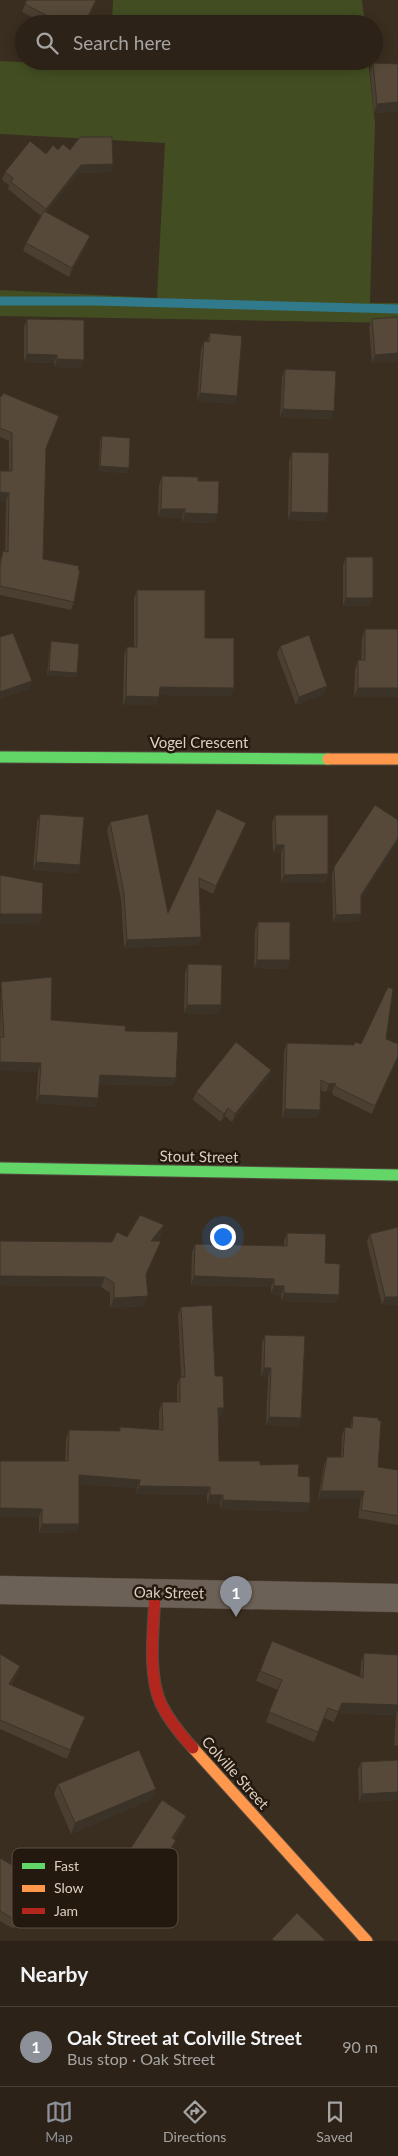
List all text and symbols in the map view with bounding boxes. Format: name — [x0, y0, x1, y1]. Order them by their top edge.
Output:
search box — [15, 15, 383, 70]
icon: search — [33, 29, 61, 57]
text: Search here — [73, 31, 171, 54]
street label: Vogel Crescent — [150, 733, 249, 751]
street label: Stout Street — [159, 1146, 239, 1166]
your location — [210, 1224, 236, 1250]
pin: 1 — [220, 1576, 252, 1617]
street label: Oak Street — [134, 1582, 205, 1602]
street label: Colville Street — [198, 1732, 273, 1813]
legend — [12, 1848, 178, 1928]
text: Fast — [54, 1857, 79, 1874]
text: Slow — [54, 1879, 84, 1896]
text: Jam — [54, 1902, 78, 1919]
text: Nearby — [20, 1961, 88, 1986]
text: Oak Street at Colville Street — [67, 2026, 302, 2049]
text: 1 — [31, 2037, 41, 2056]
text: 90 m — [342, 2037, 378, 2056]
text: Bus stop · Oak Street — [67, 2049, 215, 2068]
tab: Map — [45, 2098, 73, 2145]
tab: Directions — [163, 2098, 226, 2145]
tab: Saved — [316, 2098, 353, 2145]

